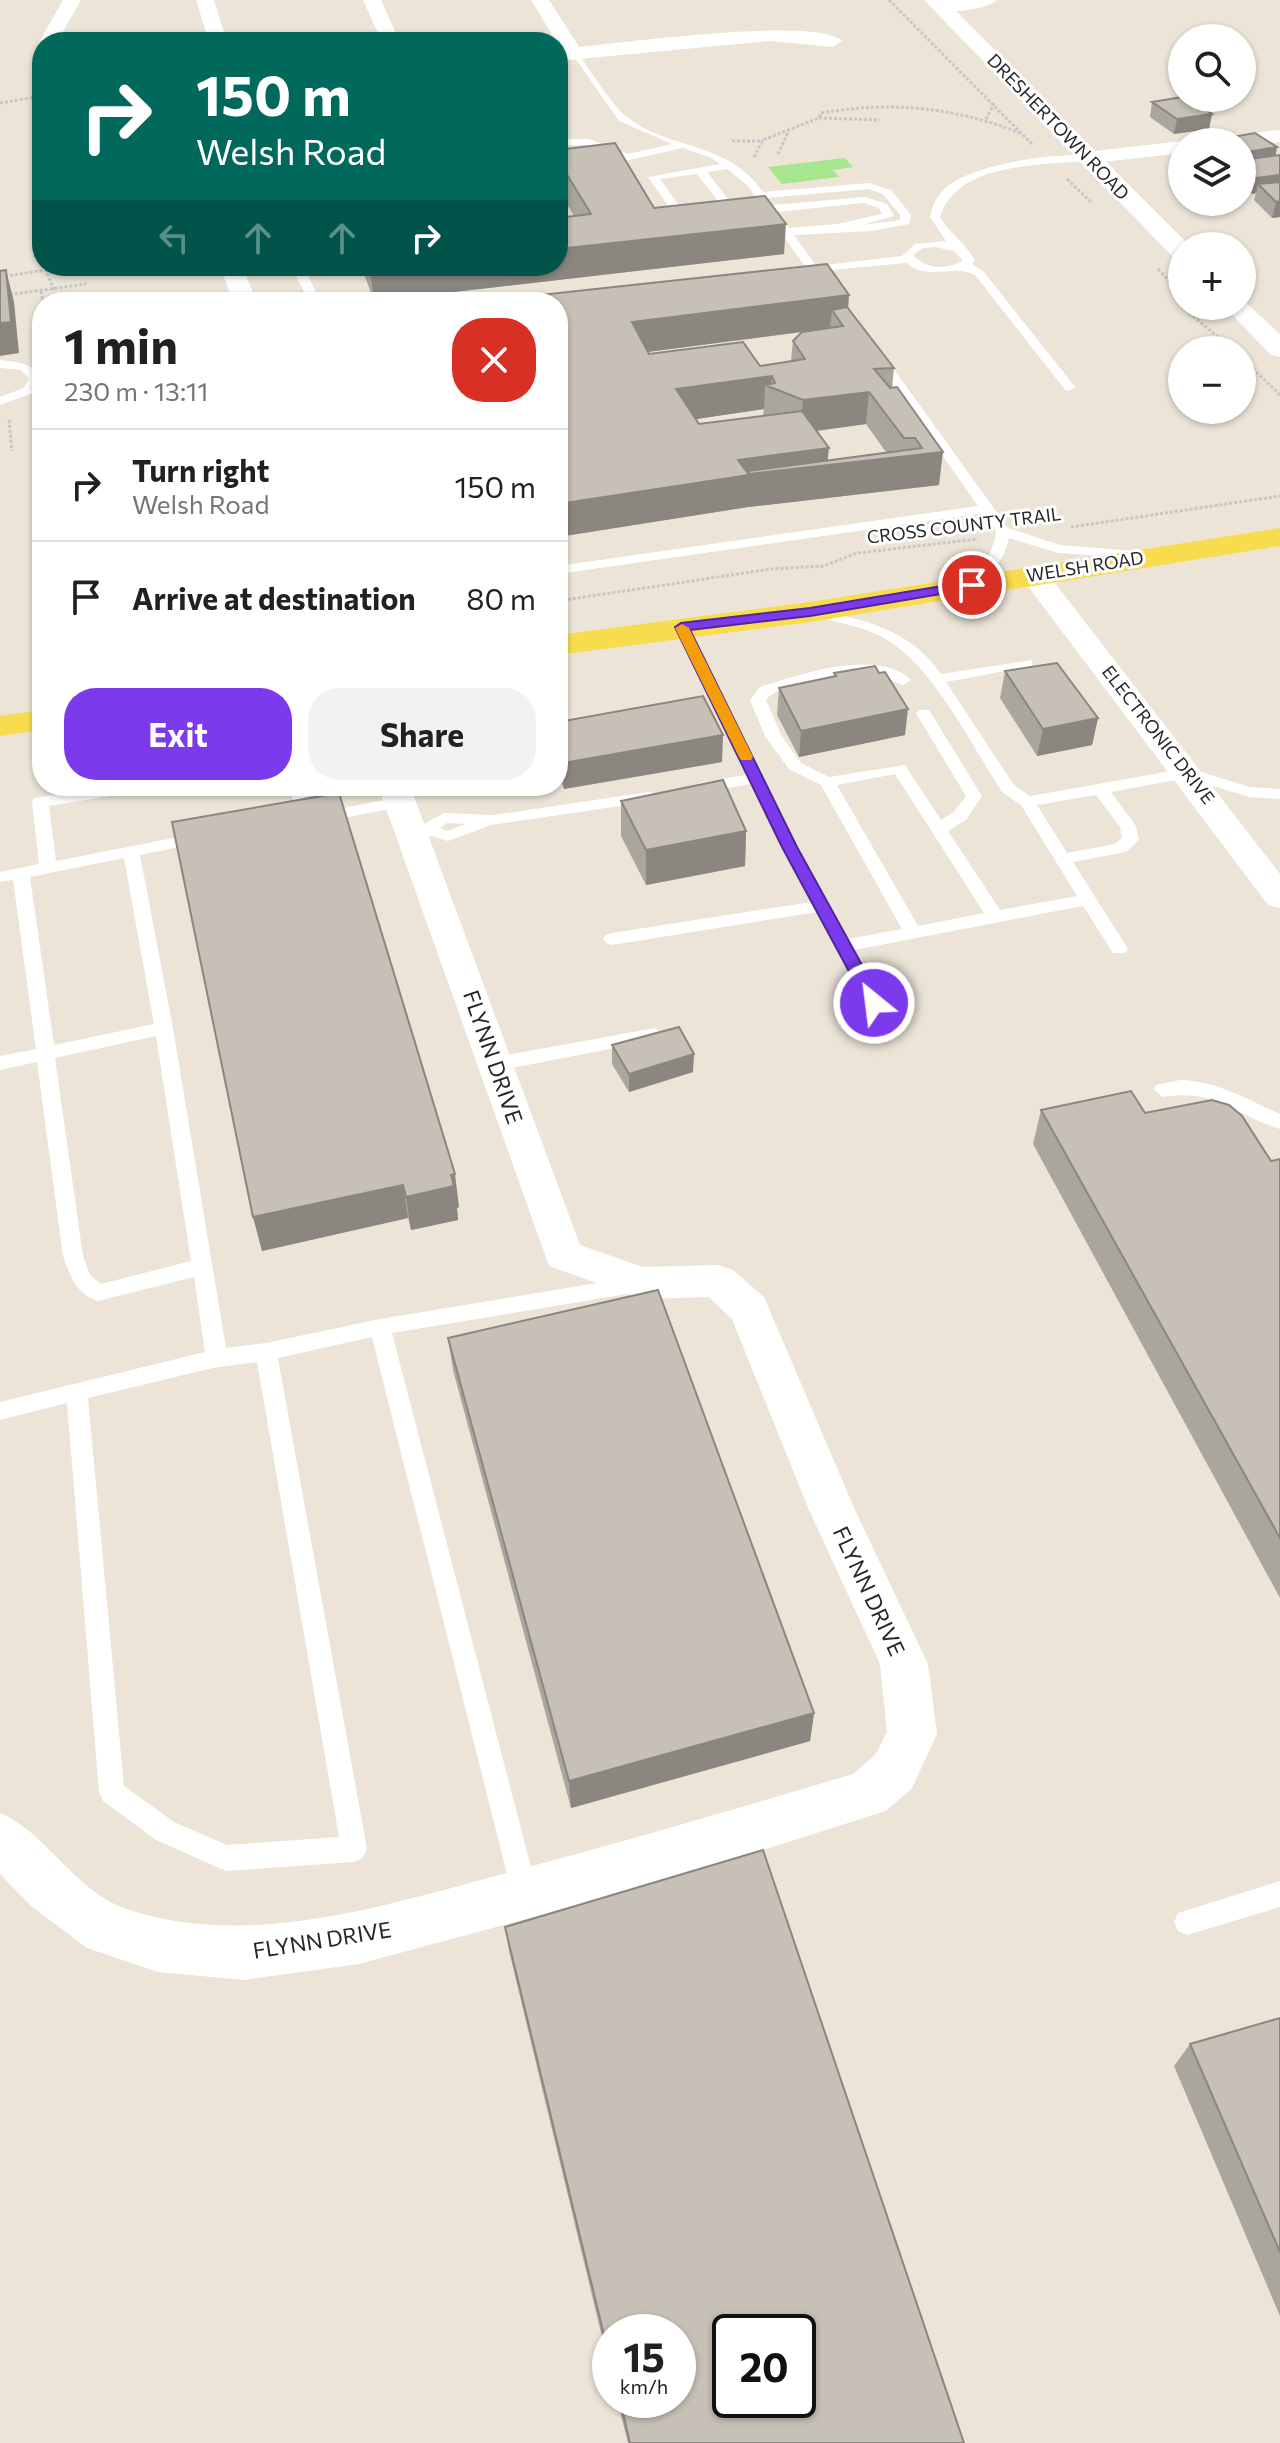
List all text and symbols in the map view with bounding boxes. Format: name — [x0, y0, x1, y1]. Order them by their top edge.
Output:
map controls — [1168, 24, 1256, 424]
button: search — [1168, 24, 1256, 112]
street label: DRESHERTOWN ROAD — [983, 49, 1134, 204]
text: 150 m — [196, 59, 351, 128]
icon: right — [64, 64, 168, 168]
text: Welsh Road — [196, 128, 386, 172]
button: layers — [1168, 128, 1256, 216]
icon: left — [152, 216, 196, 260]
icon: ahead — [236, 216, 280, 260]
icon: ahead — [320, 216, 364, 260]
icon: right — [404, 216, 448, 260]
button: + — [1168, 232, 1256, 320]
text: 1 min — [64, 315, 178, 374]
button: close — [452, 318, 536, 402]
button: − — [1168, 336, 1256, 424]
text: 230 m · 13:11 — [64, 375, 208, 406]
text: Turn right — [132, 451, 269, 488]
icon: right — [64, 463, 108, 507]
text: 150 m — [454, 467, 536, 504]
text: Welsh Road — [132, 488, 269, 519]
street label: CROSS COUNTY TRAIL — [866, 502, 1062, 548]
street label: WELSH ROAD — [1025, 546, 1145, 586]
pin — [938, 551, 1006, 619]
icon: arrive — [950, 563, 994, 607]
icon: arrive — [64, 575, 108, 619]
text: Arrive at destination — [132, 579, 416, 616]
text: 80 m — [466, 579, 536, 616]
street label: ELECTRONIC DRIVE — [1098, 661, 1220, 808]
button: Exit — [64, 688, 292, 780]
button: Share — [308, 688, 536, 780]
position arrow — [832, 961, 916, 1045]
street label: FLYNN DRIVE — [458, 986, 529, 1127]
street label: FLYNN DRIVE — [828, 1522, 911, 1660]
street label: FLYNN DRIVE — [251, 1915, 393, 1964]
speed limit sign: 20 — [712, 2314, 816, 2418]
text: 15 — [623, 2331, 665, 2380]
text: km/h — [620, 2374, 668, 2398]

